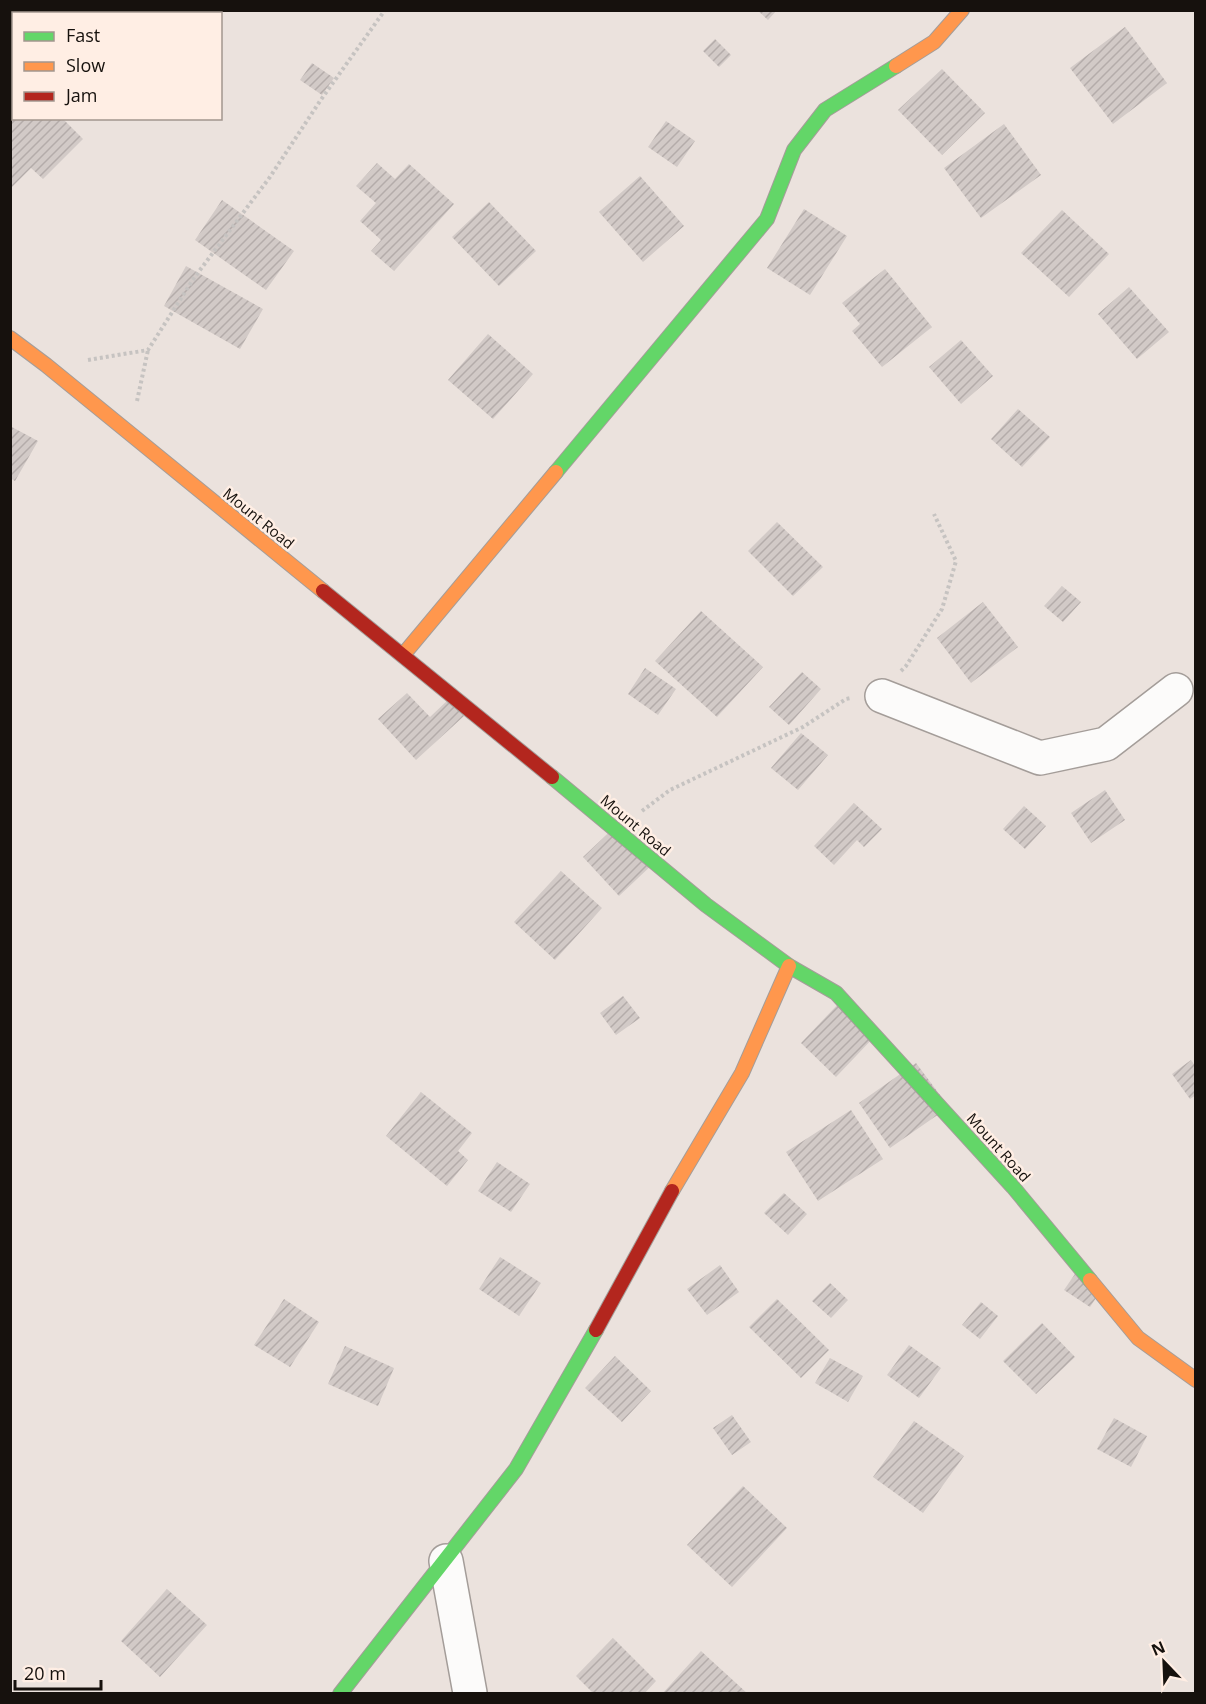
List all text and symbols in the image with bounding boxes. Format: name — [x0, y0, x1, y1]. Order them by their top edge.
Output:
legend — [12, 12, 222, 120]
text: Fast — [66, 23, 100, 47]
text: Slow — [66, 53, 105, 77]
text: Jam — [64, 83, 98, 107]
street label: Mount Road — [219, 483, 299, 553]
street label: Mount Road — [597, 790, 675, 860]
street label: Mount Road — [963, 1108, 1035, 1186]
north arrow — [1134, 1632, 1194, 1692]
text: N — [1148, 1636, 1168, 1661]
scale bar — [15, 1653, 100, 1691]
text: 20 m — [24, 1661, 66, 1685]

